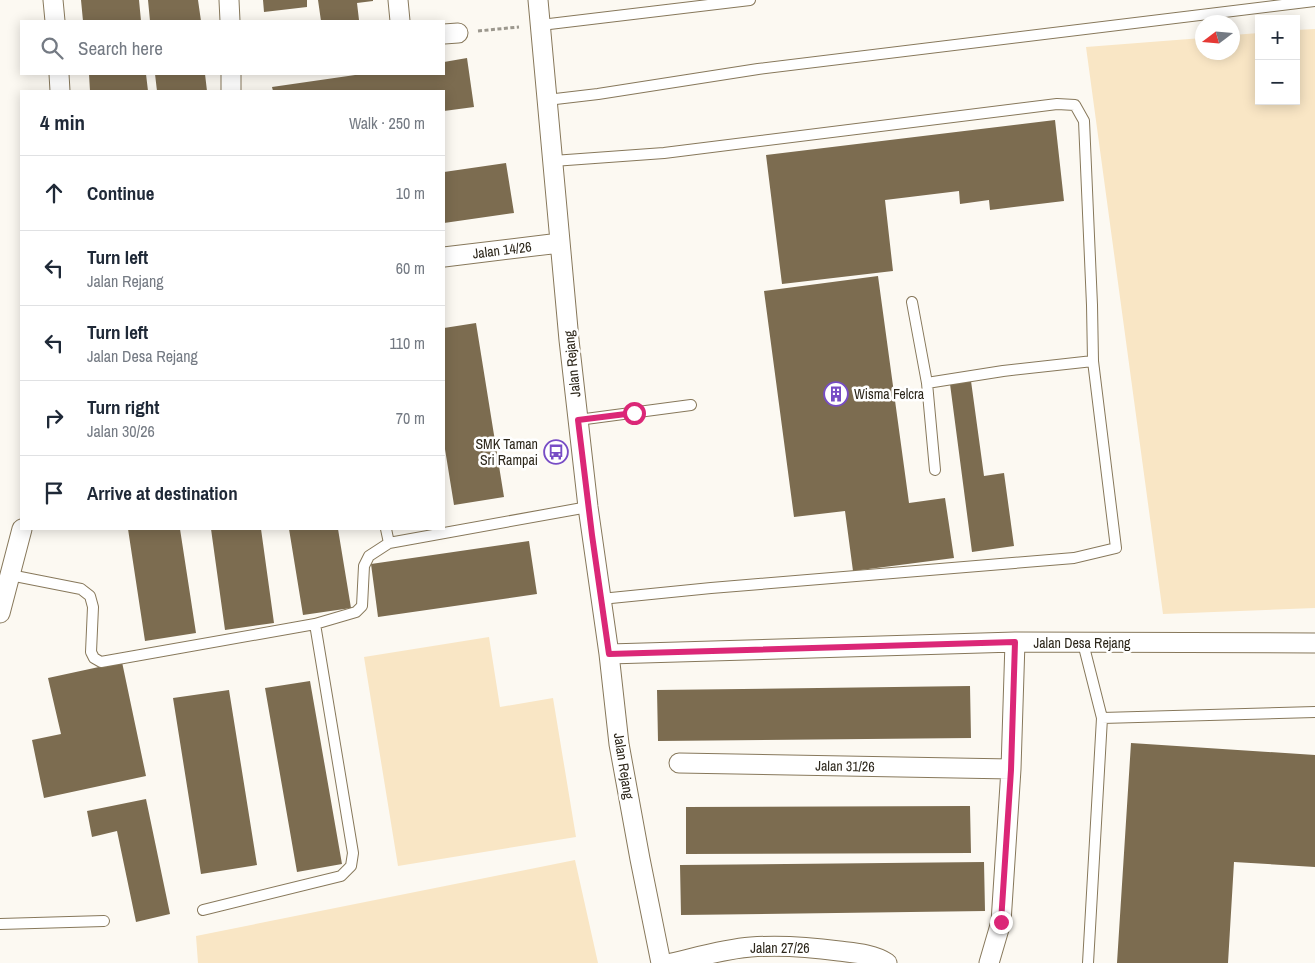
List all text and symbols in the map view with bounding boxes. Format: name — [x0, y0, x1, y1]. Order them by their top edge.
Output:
north arrow — [1195, 15, 1240, 60]
map controls — [1255, 15, 1300, 105]
button: + — [1255, 15, 1300, 60]
search box — [20, 20, 445, 75]
icon: search — [38, 34, 66, 62]
text: Search here — [78, 35, 163, 61]
button: − — [1255, 60, 1300, 105]
text: 4 min — [40, 108, 85, 137]
text: Walk · 250 m — [349, 112, 425, 134]
icon: ahead — [40, 179, 68, 207]
text: Continue — [87, 180, 155, 206]
text: 10 m — [396, 182, 425, 204]
street label: Jalan 14/26 — [471, 237, 533, 263]
text: Turn left — [87, 244, 148, 270]
icon: left — [40, 254, 68, 282]
text: 60 m — [396, 257, 425, 279]
text: Jalan Rejang — [87, 270, 164, 292]
text: Turn left — [87, 319, 148, 345]
icon: left — [40, 329, 68, 357]
street label: Jalan Rejang — [559, 329, 584, 398]
text: 110 m — [389, 332, 425, 354]
text: Jalan Desa Rejang — [87, 345, 198, 367]
building icon: Wisma Felcra — [823, 381, 849, 407]
place label: Wisma Felcra — [854, 385, 925, 403]
text: Turn right — [87, 394, 159, 420]
route start — [623, 402, 646, 425]
icon: right — [40, 404, 68, 432]
text: 70 m — [396, 407, 425, 429]
text: Jalan 30/26 — [87, 420, 155, 442]
place label: SMK Taman Sri Rampai — [475, 435, 538, 469]
bus stop icon: SMK Taman Sri Rampai — [543, 439, 569, 465]
icon: arrive — [40, 479, 68, 507]
text: Arrive at destination — [87, 480, 238, 506]
street label: Jalan Desa Rejang — [1034, 634, 1131, 652]
street label: Jalan Rejang — [610, 731, 638, 801]
street label: Jalan 31/26 — [815, 756, 875, 776]
route end — [990, 911, 1013, 934]
street label: Jalan 27/26 — [750, 939, 810, 957]

